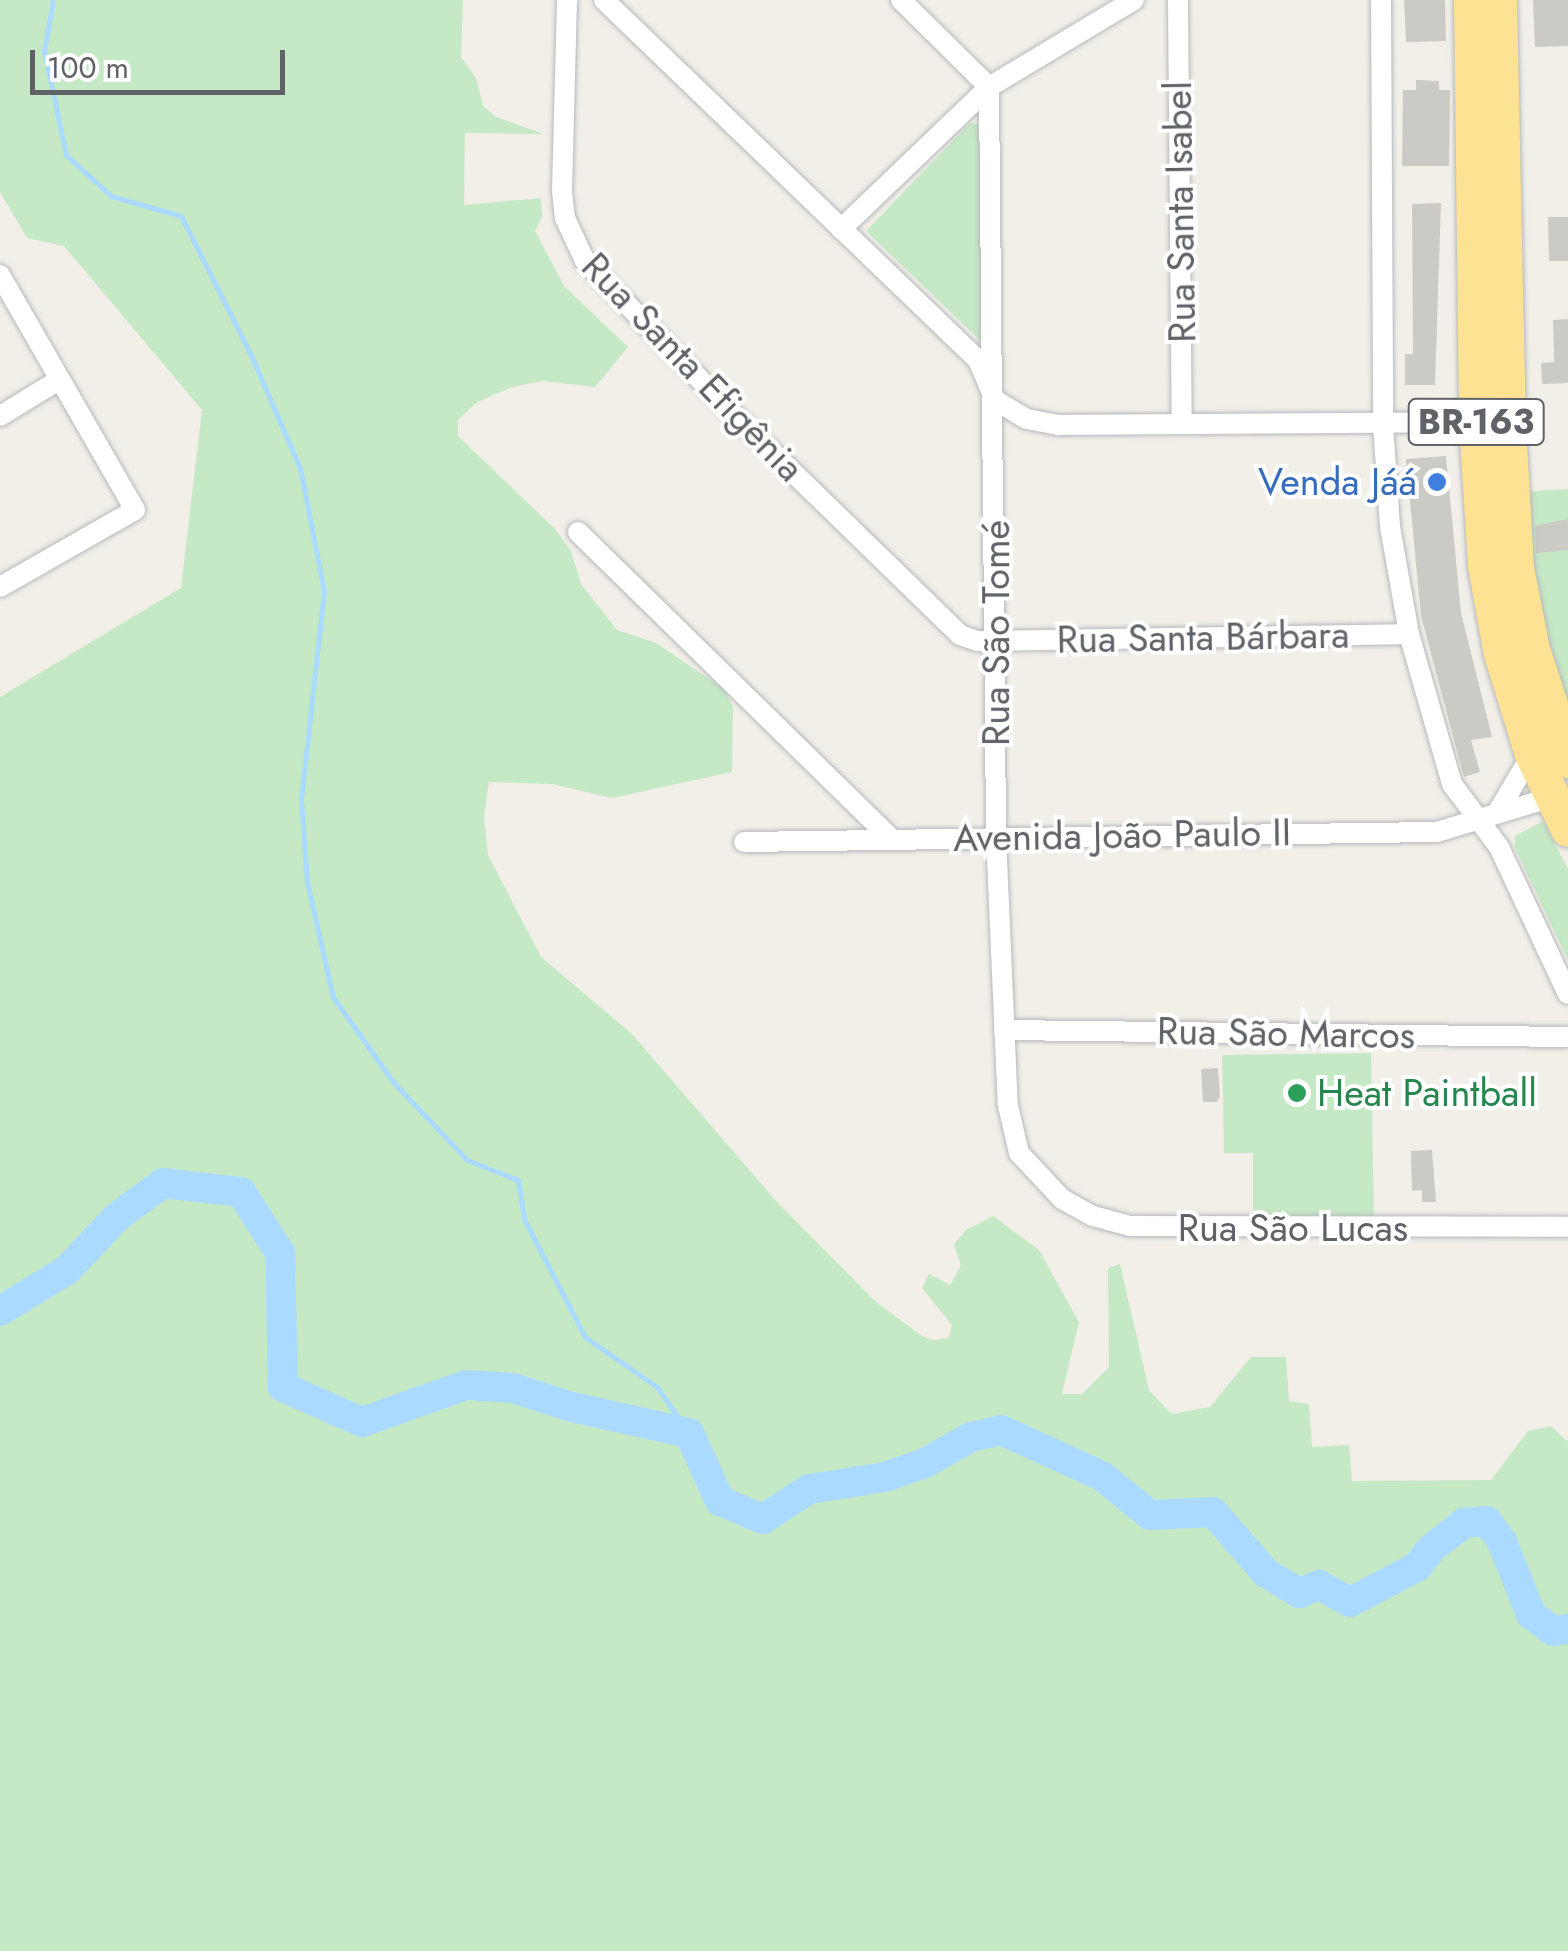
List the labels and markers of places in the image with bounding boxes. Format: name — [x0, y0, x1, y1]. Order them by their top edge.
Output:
place label: Venda Jáá — [1258, 459, 1417, 505]
marker: Venda Jáá — [1426, 471, 1448, 493]
place label: Heat Paintball — [1317, 1070, 1537, 1116]
marker: Heat Paintball — [1286, 1082, 1308, 1104]

